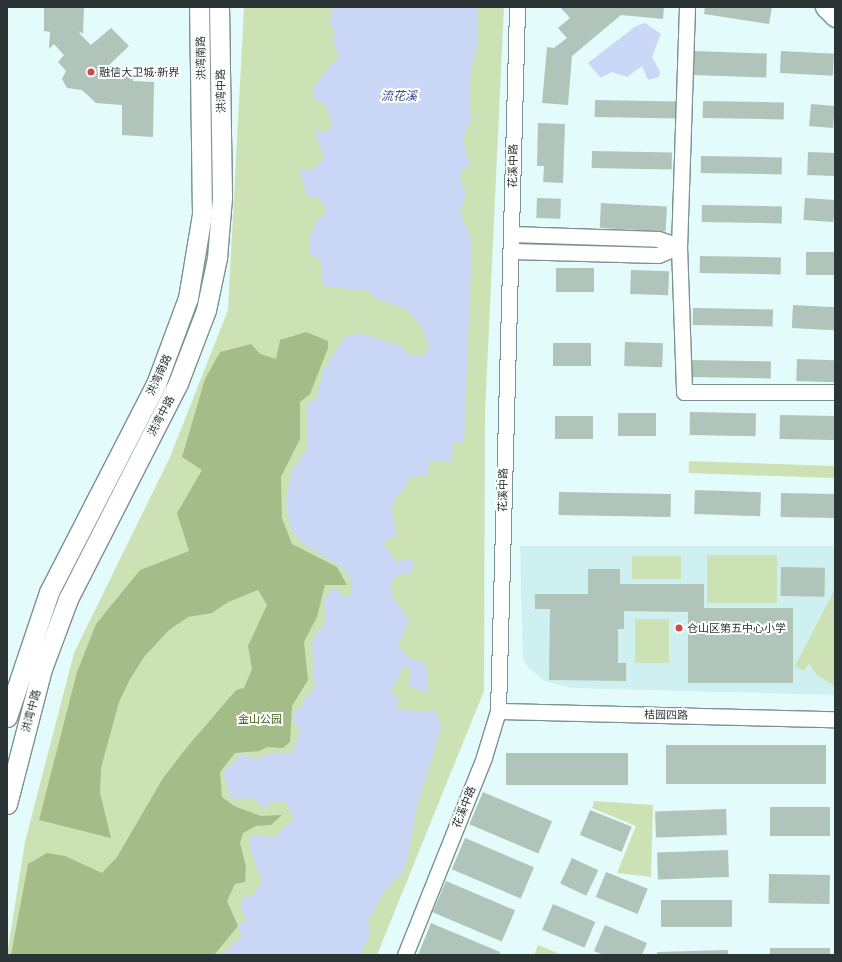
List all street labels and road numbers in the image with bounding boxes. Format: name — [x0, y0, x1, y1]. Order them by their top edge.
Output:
street label: 洪湾南路 — [194, 36, 208, 80]
street label: 洪湾中路 — [214, 69, 228, 113]
street label: 花溪中路 — [506, 144, 520, 188]
street label: 洪湾南路 — [144, 352, 174, 398]
street label: 洪湾中路 — [145, 393, 177, 439]
street label: 花溪中路 — [496, 468, 510, 512]
street label: 洪湾中路 — [19, 688, 43, 734]
street label: 桔园四路 — [644, 708, 688, 722]
street label: 花溪中路 — [450, 784, 478, 830]

